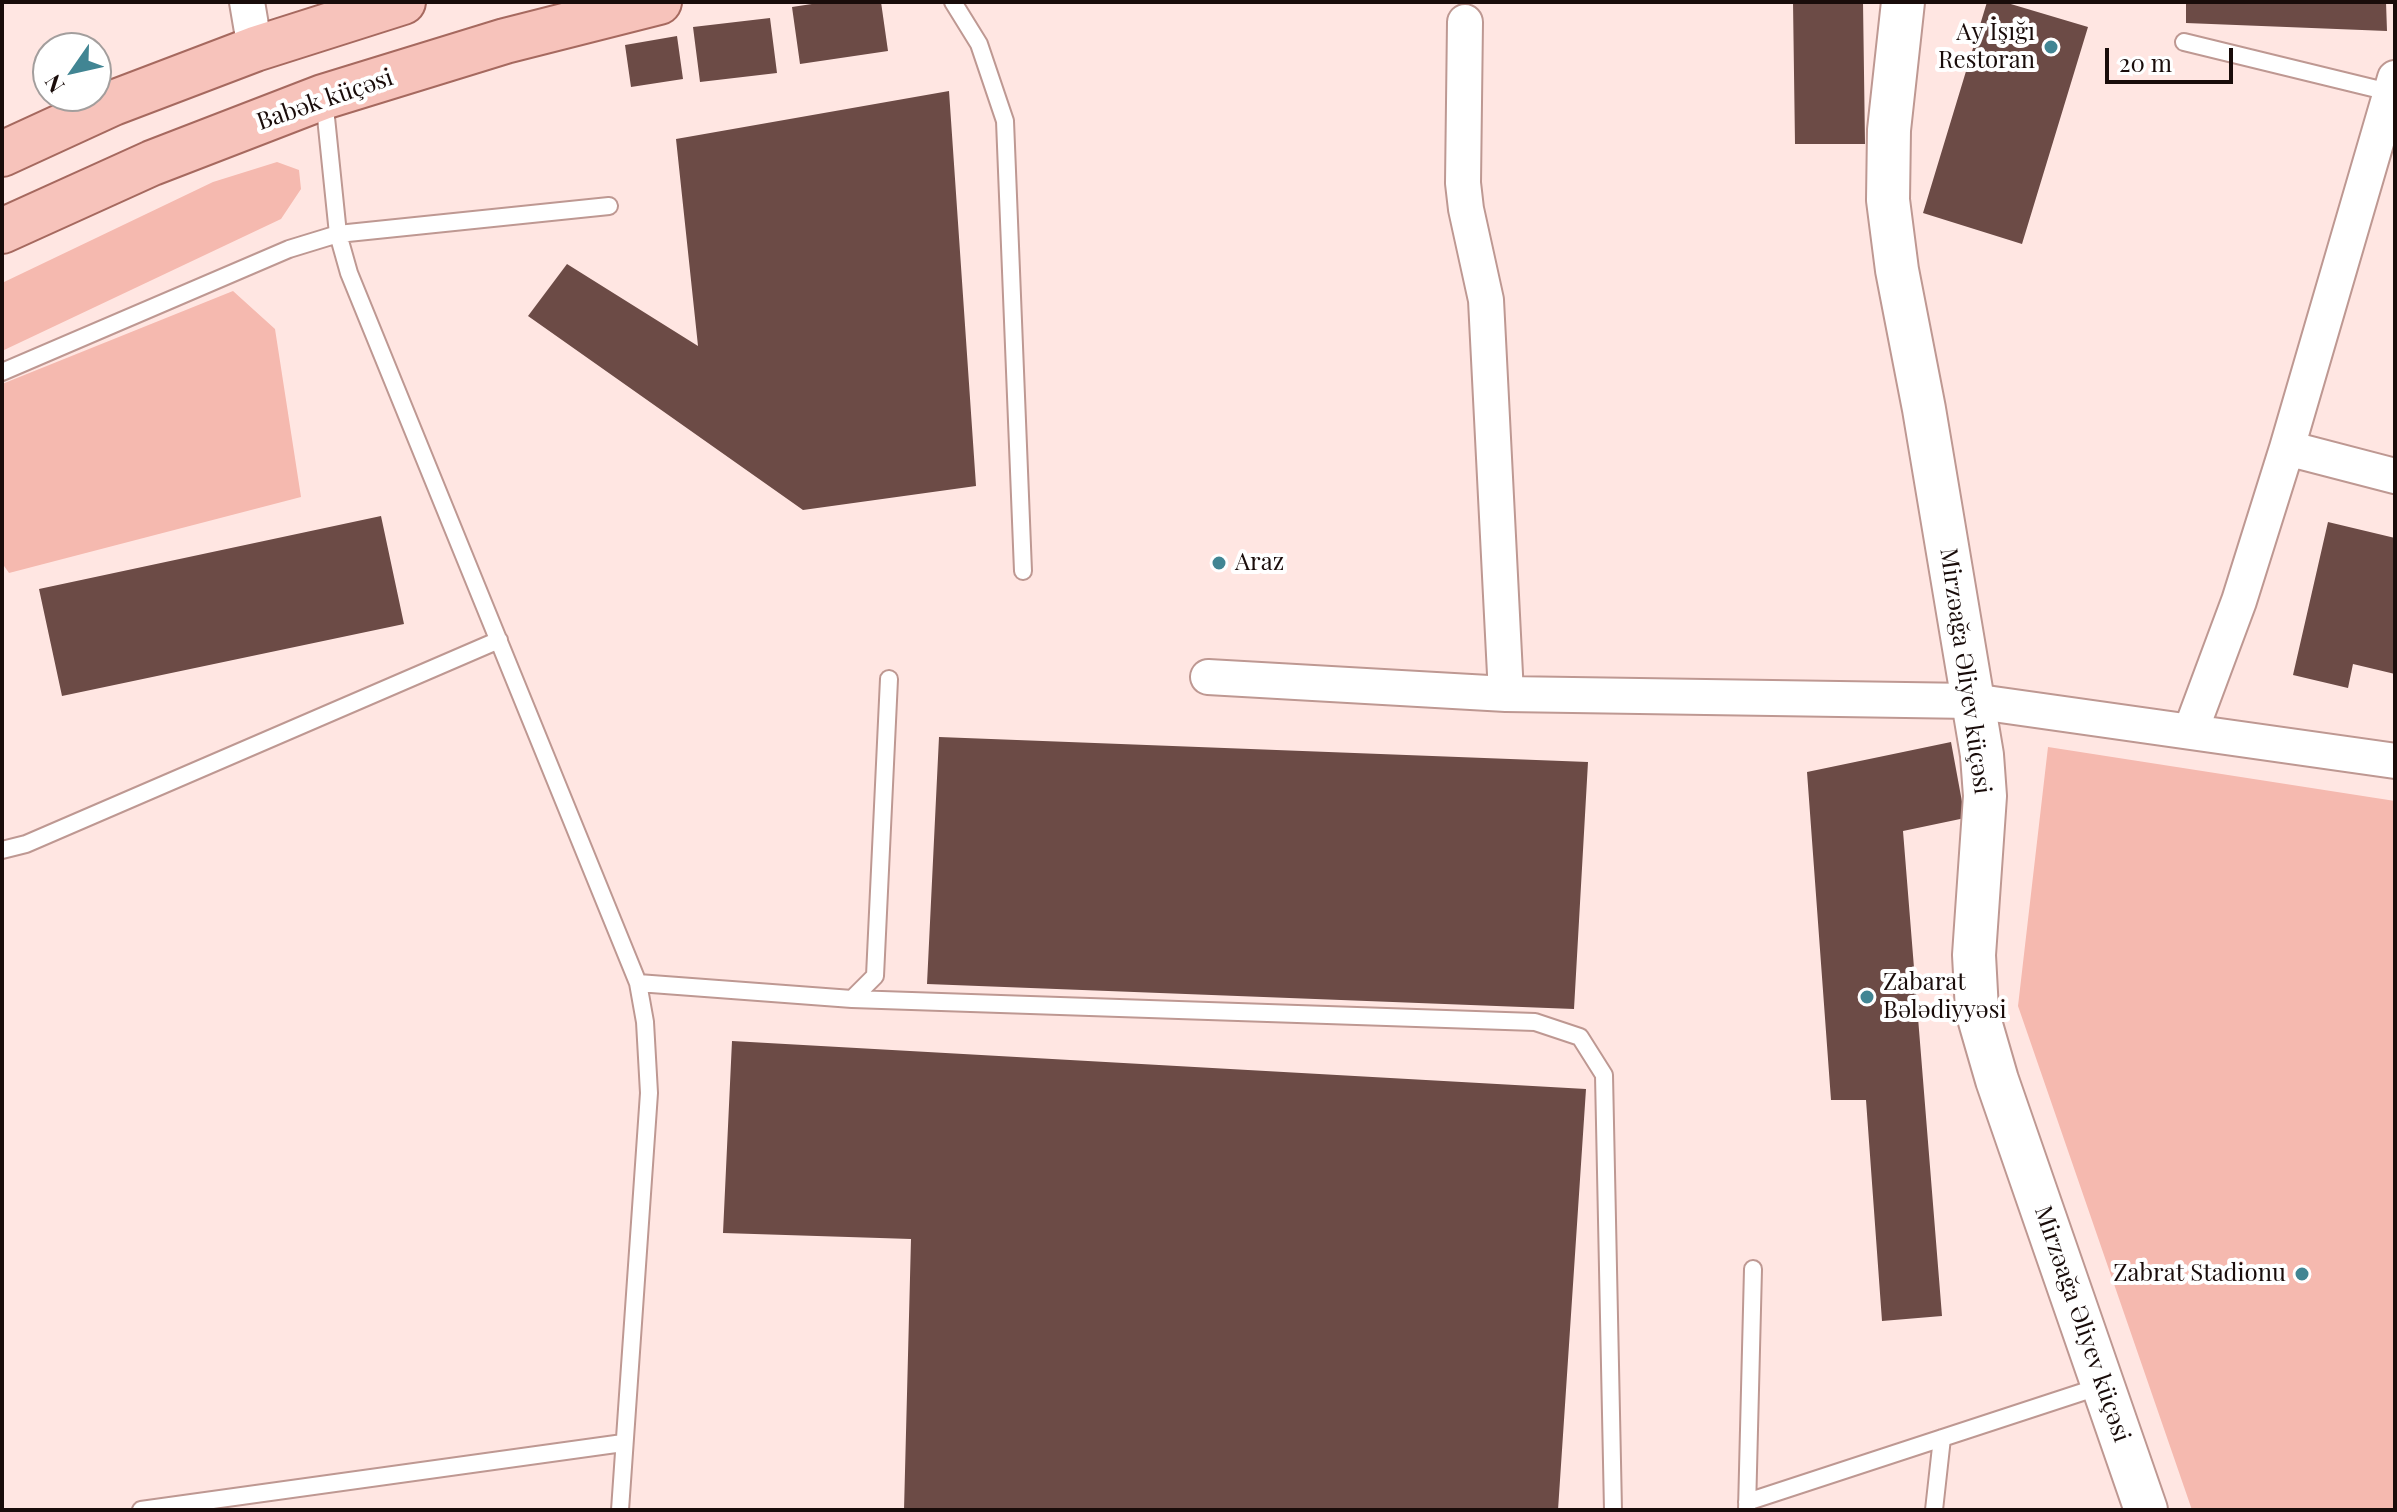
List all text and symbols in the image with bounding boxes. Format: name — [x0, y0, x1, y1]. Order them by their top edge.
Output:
place label: Ay İşığı Restoran — [1938, 19, 2035, 75]
north arrow — [32, 32, 112, 112]
scale bar — [2109, 32, 2237, 82]
marker: Ay İşığı Restoran — [2042, 38, 2060, 56]
text: 20 m — [2119, 46, 2172, 78]
street label: Babək küçəsi — [253, 63, 397, 137]
text: N — [37, 69, 71, 99]
street label: Mirzəağa Əliyev küçəsi — [1933, 546, 1997, 796]
place label: Araz — [1235, 549, 1284, 577]
marker: Araz — [1210, 554, 1228, 572]
place label: Zabarat Bələdiyyəsi — [1883, 969, 2006, 1025]
marker: Zabarat Bələdiyyəsi — [1858, 988, 1876, 1006]
street label: Mirzəağa Əliyev küçəsi — [2028, 1202, 2136, 1446]
place label: Zabrat Stadionu — [2113, 1260, 2286, 1288]
marker: Zabrat Stadionu — [2293, 1265, 2311, 1283]

